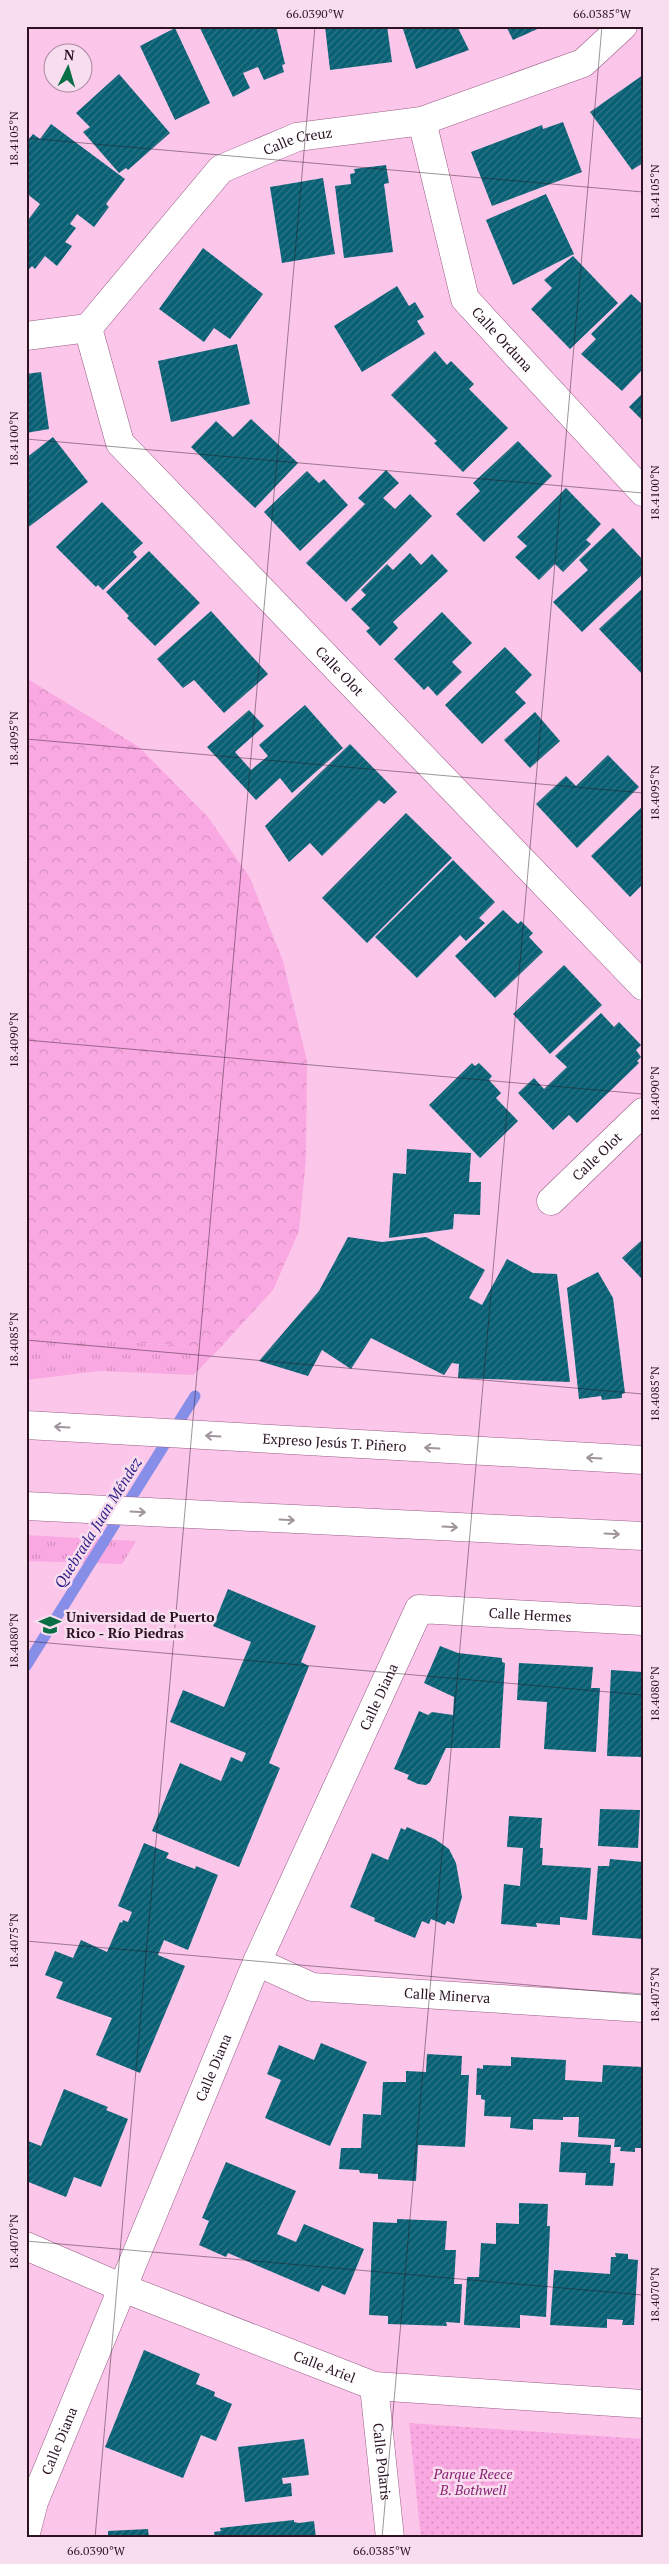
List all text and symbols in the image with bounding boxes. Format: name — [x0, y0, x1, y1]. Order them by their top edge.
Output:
text: 66.0390°W — [286, 6, 345, 21]
text: 66.0385°W — [573, 6, 632, 21]
north arrow — [42, 42, 92, 92]
text: N — [63, 45, 76, 65]
text: 18.4105°N — [6, 111, 21, 167]
street label: Calle Creuz — [260, 123, 333, 159]
text: 18.4105°N — [647, 164, 662, 220]
street label: Calle Orduna — [468, 302, 537, 376]
text: 18.4100°N — [6, 411, 21, 467]
text: 18.4100°N — [647, 465, 662, 521]
street label: Calle Olot — [312, 642, 369, 700]
text: 18.4095°N — [6, 711, 21, 767]
text: 18.4095°N — [647, 765, 662, 821]
text: 18.4090°N — [6, 1012, 21, 1068]
text: 18.4090°N — [647, 1066, 662, 1122]
street label: Calle Olot — [568, 1127, 626, 1185]
text: 18.4085°N — [6, 1312, 21, 1368]
text: 18.4085°N — [647, 1366, 662, 1422]
one-way arrow — [54, 1423, 70, 1432]
street label: Expreso Jesús T. Piñero — [262, 1428, 407, 1456]
one-way arrow — [205, 1432, 221, 1441]
one-way arrow — [424, 1444, 440, 1453]
water label: Quebrada Juan Méndez — [49, 1453, 146, 1591]
one-way arrow — [586, 1453, 602, 1462]
one-way arrow — [129, 1507, 145, 1516]
one-way arrow — [279, 1515, 295, 1524]
one-way arrow — [441, 1522, 457, 1532]
one-way arrow — [604, 1530, 620, 1539]
street label: Calle Hermes — [488, 1603, 572, 1626]
place label: Universidad de Puerto Rico - Río Piedras — [66, 1607, 215, 1642]
school or university icon: Universidad de Puerto Rico - Río Piedras — [37, 1612, 63, 1638]
text: 18.4080°N — [6, 1613, 21, 1669]
street label: Calle Diana — [355, 1660, 402, 1733]
text: 18.4080°N — [647, 1666, 662, 1722]
text: 18.4075°N — [6, 1913, 21, 1969]
text: 18.4075°N — [647, 1967, 662, 2023]
street label: Calle Minerva — [404, 1983, 491, 2007]
street label: Calle Diana — [190, 2031, 235, 2104]
text: 18.4070°N — [6, 2214, 21, 2270]
text: 18.4070°N — [647, 2267, 662, 2323]
street label: Calle Ariel — [291, 2346, 358, 2387]
street label: Calle Diana — [36, 2404, 81, 2478]
street label: Calle Polaris — [369, 2422, 396, 2501]
park label: Parque Reece B. Bothwell — [432, 2464, 513, 2499]
text: 66.0390°W — [67, 2543, 126, 2558]
text: 66.0385°W — [353, 2543, 412, 2558]

